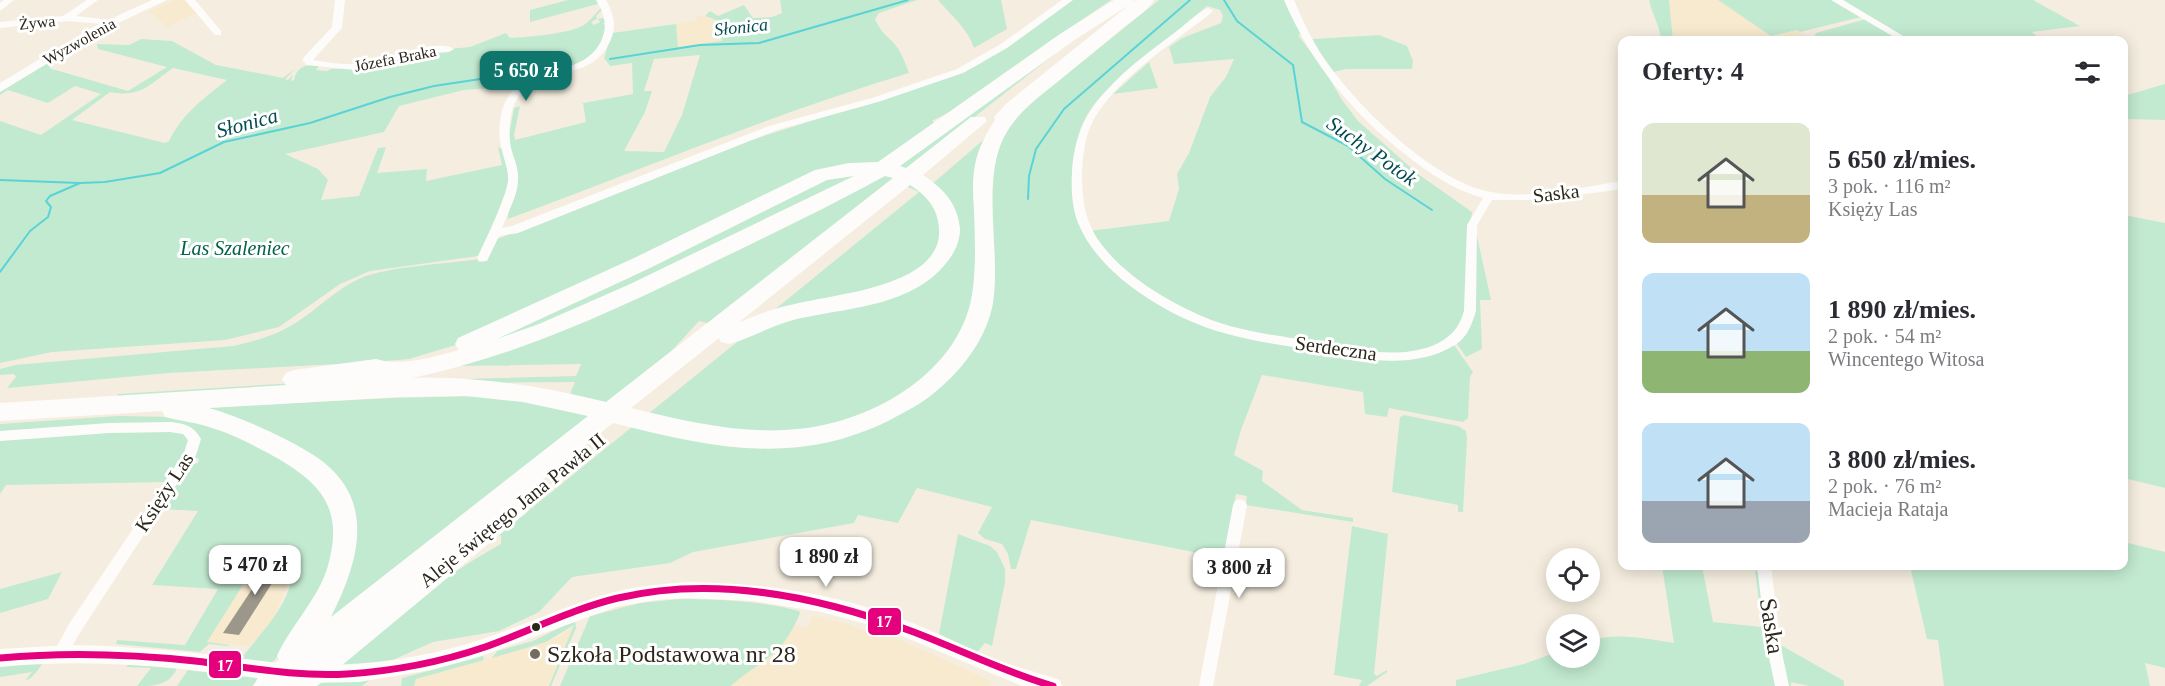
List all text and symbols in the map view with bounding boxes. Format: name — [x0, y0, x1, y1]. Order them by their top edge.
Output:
street label: Żywa — [18, 12, 56, 34]
water label: Słonica — [713, 14, 769, 40]
street label: Wyzwolenia — [40, 15, 119, 69]
street label: Józefa Braka — [353, 42, 437, 75]
pin: 5 650 zł — [464, 51, 588, 102]
icon: filters — [2071, 56, 2104, 89]
text: Oferty: 4 — [1642, 57, 1744, 86]
text: 5 650 zł — [494, 59, 558, 81]
water label: Słonica — [213, 103, 281, 143]
water label: Suchy Potok — [1322, 111, 1422, 191]
text: 5 650 zł/mies. — [1828, 145, 1976, 174]
icon: home — [1690, 147, 1762, 219]
text: 3 pok. · 116 m² — [1828, 175, 1950, 197]
street label: Saska — [1531, 179, 1581, 207]
text: Księży Las — [1828, 198, 1917, 220]
park label: Las Szaleniec — [179, 237, 290, 259]
text: 1 890 zł/mies. — [1828, 295, 1976, 324]
icon: home — [1690, 297, 1762, 369]
text: 2 pok. · 54 m² — [1828, 325, 1941, 347]
street label: Serdeczna — [1294, 331, 1378, 365]
text: Wincentego Witosa — [1828, 348, 1984, 370]
street label: Aleje świętego Jana Pawła II — [415, 428, 610, 592]
text: 3 800 zł/mies. — [1828, 445, 1976, 474]
icon: home — [1690, 447, 1762, 519]
street label: Księży Las — [130, 448, 199, 536]
text: 2 pok. · 76 m² — [1828, 475, 1941, 497]
text: Macieja Rataja — [1828, 498, 1949, 520]
pin: 1 890 zł — [764, 537, 888, 588]
pin: 5 470 zł — [193, 545, 317, 596]
text: 1 890 zł — [794, 545, 858, 567]
pin: 3 800 zł — [1177, 548, 1301, 599]
map controls — [1546, 548, 1600, 668]
button: locate — [1546, 548, 1600, 602]
text: 5 470 zł — [223, 553, 287, 575]
text: 3 800 zł — [1207, 556, 1271, 578]
street label: Saska — [1755, 596, 1789, 656]
line badge: 17 — [867, 607, 902, 636]
text: 17 — [876, 613, 892, 630]
button: layers — [1546, 614, 1600, 668]
unlabelled marker — [530, 621, 542, 633]
place label: Szkoła Podstawowa nr 28 — [547, 641, 796, 667]
marker: Szkoła Podstawowa nr 28 — [528, 647, 542, 661]
line badge: 17 — [208, 650, 242, 679]
text: 17 — [217, 657, 233, 674]

